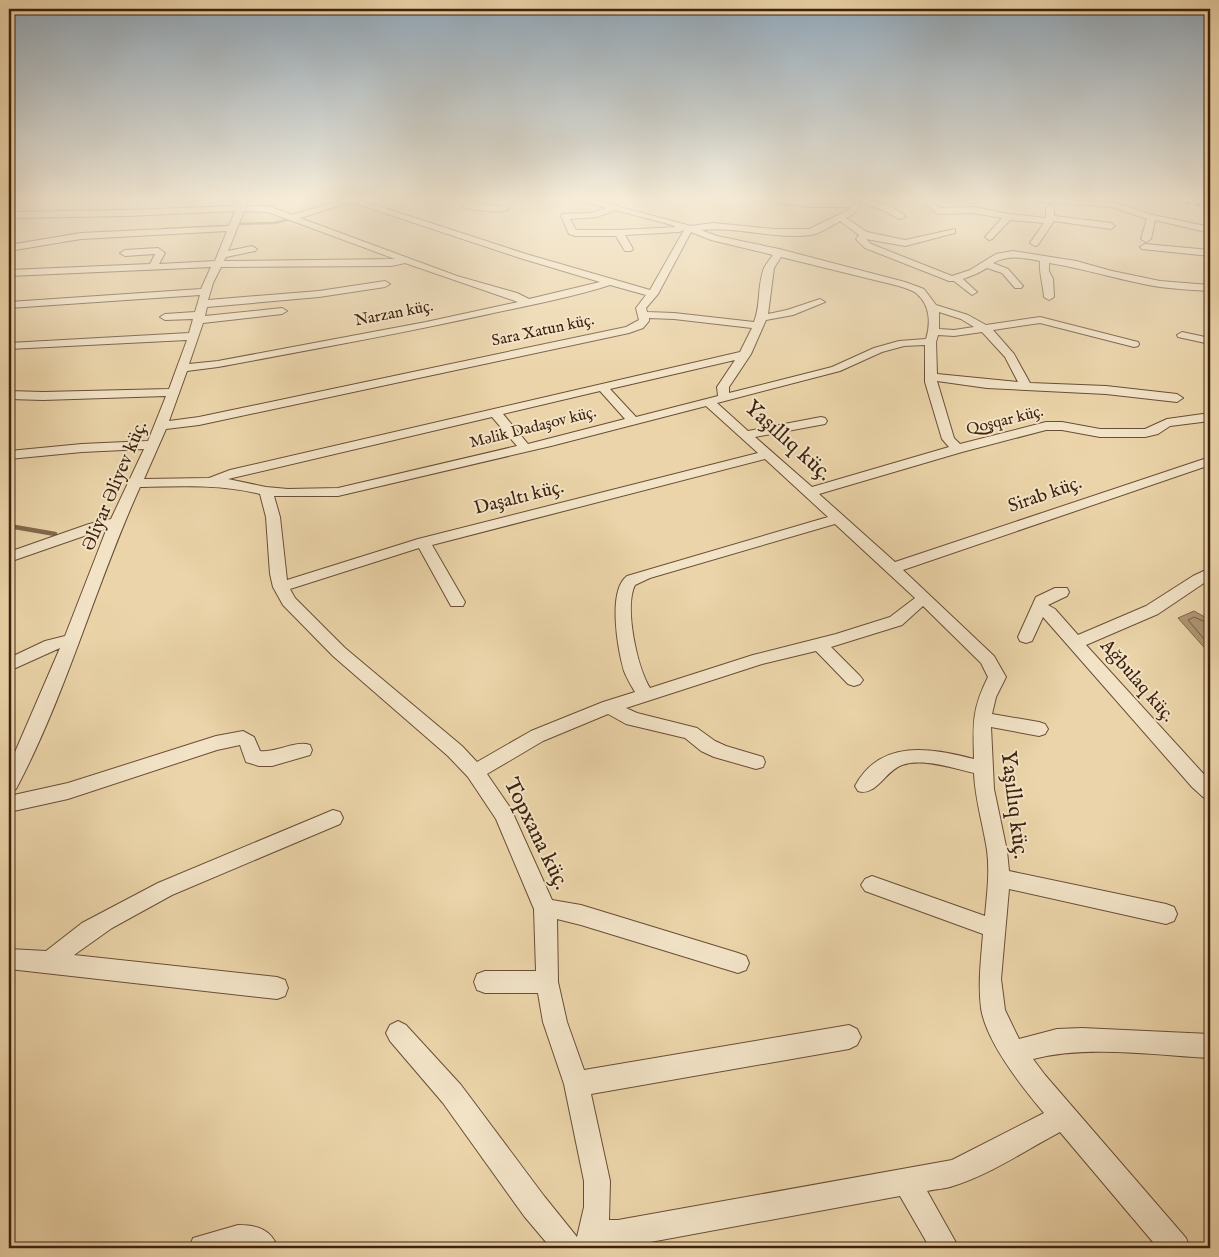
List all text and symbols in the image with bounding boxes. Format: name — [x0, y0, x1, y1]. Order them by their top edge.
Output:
street label: Narzan küç. — [353, 297, 435, 331]
street label: Sara Xatun küç. — [490, 310, 596, 352]
street label: Yaşıllıq küç. — [738, 394, 838, 488]
street label: Qoşqar küç. — [964, 402, 1046, 440]
street label: Məlik Dadaşov küç. — [468, 403, 598, 453]
street label: Əliyar Əliyev küç. — [77, 417, 153, 555]
street label: Sirab küç. — [1005, 471, 1085, 519]
street label: Daşaltı küç. — [472, 475, 566, 521]
street label: Ağbulaq küç. — [1094, 634, 1180, 727]
street label: Yaşıllıq küç. — [993, 749, 1035, 861]
street label: Topxana küç. — [497, 773, 575, 895]

